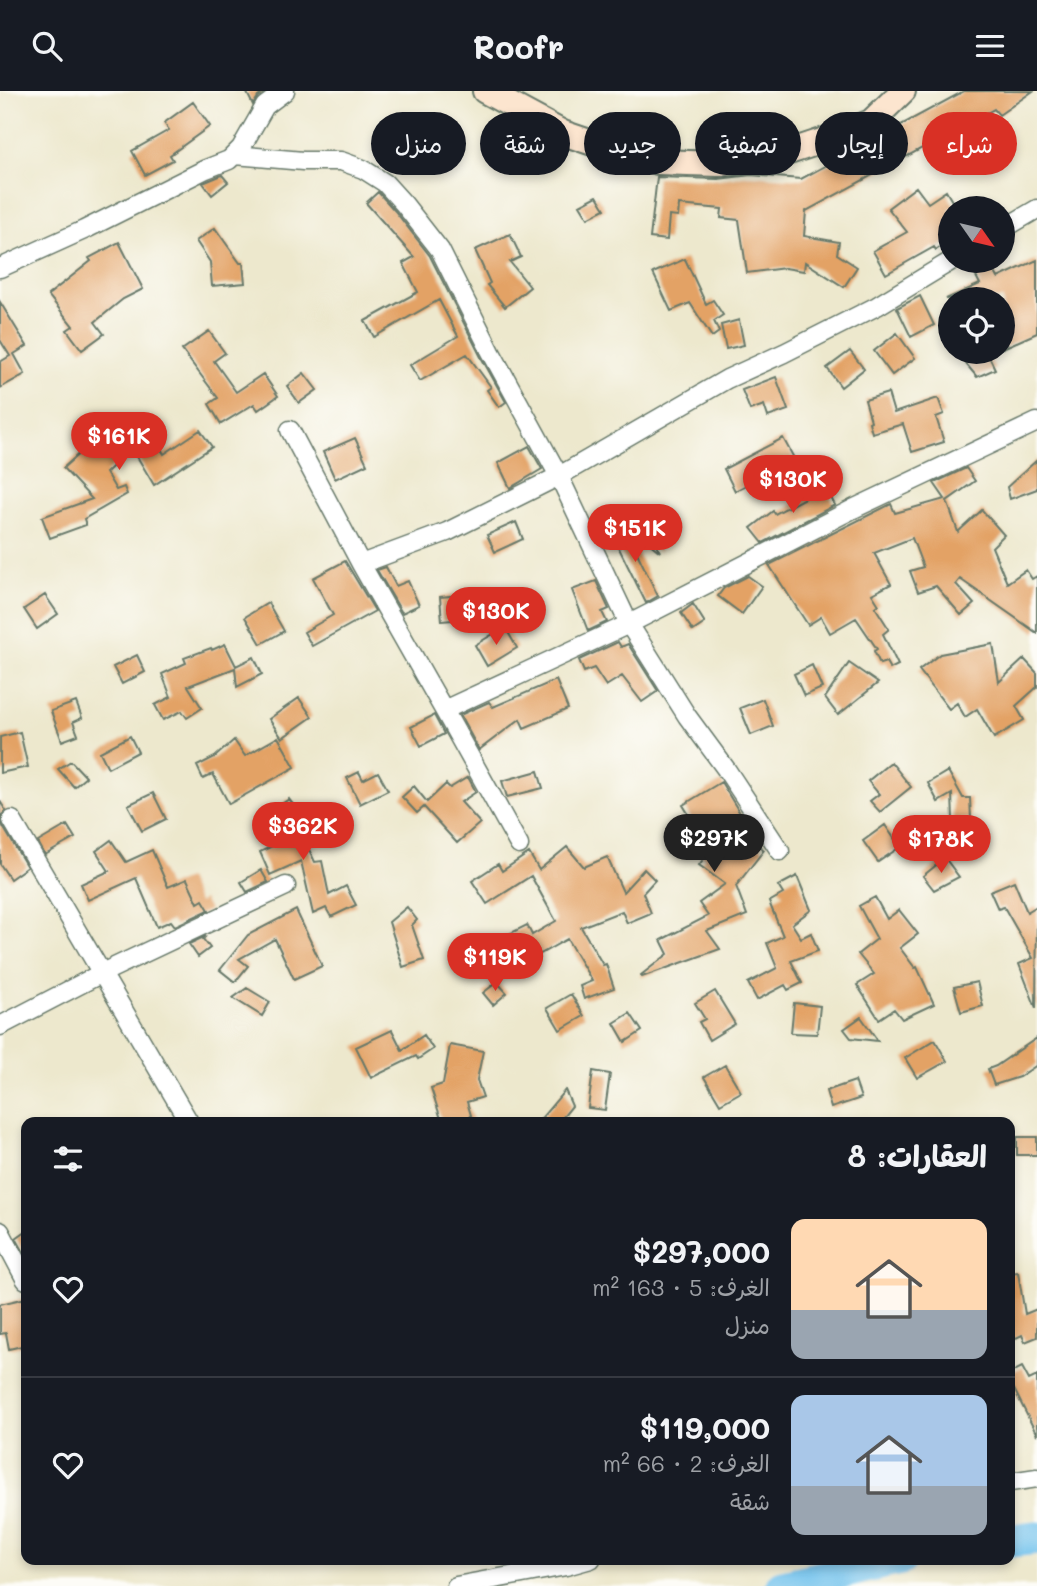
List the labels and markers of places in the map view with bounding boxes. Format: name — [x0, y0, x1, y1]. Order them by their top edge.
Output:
pin: $161K — [70, 413, 168, 472]
pin: $130K — [744, 455, 842, 515]
pin: $151K — [586, 505, 684, 564]
pin: $130K — [447, 587, 545, 647]
pin: $362K — [254, 803, 352, 862]
pin: $297K — [665, 815, 763, 874]
pin: $178K — [892, 815, 990, 875]
pin: $119K — [446, 933, 544, 993]

